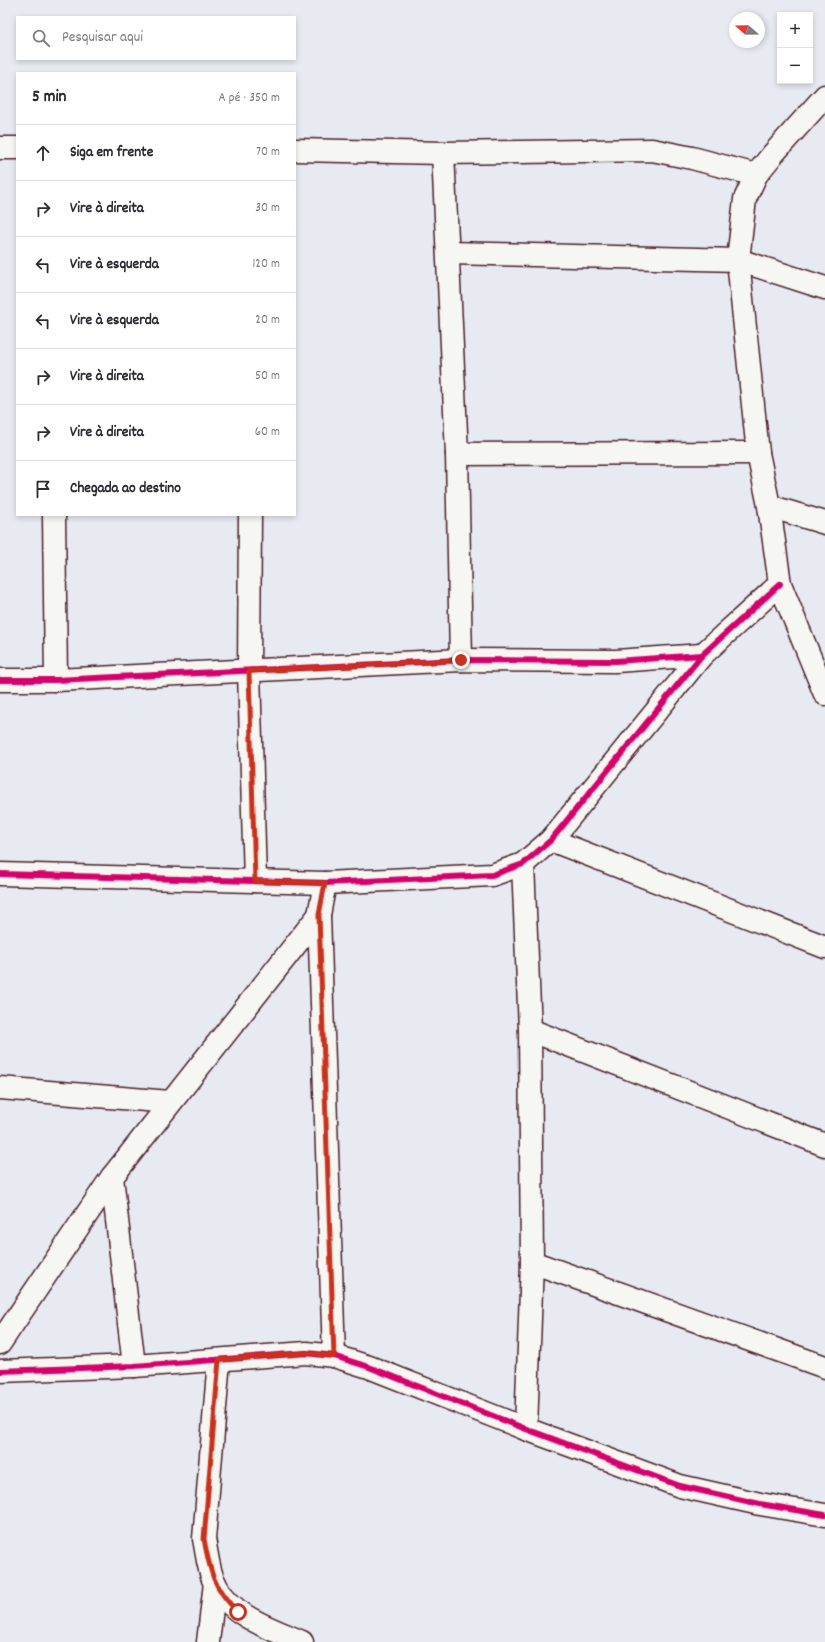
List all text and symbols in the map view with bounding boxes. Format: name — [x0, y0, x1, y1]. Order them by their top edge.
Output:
north arrow — [729, 12, 765, 48]
map controls — [777, 12, 813, 84]
button: + — [777, 12, 813, 48]
search box — [16, 16, 296, 60]
icon: search — [30, 27, 52, 49]
text: Pesquisar aqui — [62, 27, 143, 49]
button: − — [777, 48, 813, 84]
text: 5 min — [32, 86, 66, 110]
text: A pé · 350 m — [219, 89, 280, 108]
icon: ahead — [32, 142, 54, 164]
text: Siga em frente — [70, 142, 153, 164]
text: 70 m — [256, 143, 280, 162]
icon: right — [32, 198, 54, 220]
text: Vire à direita — [70, 198, 144, 220]
text: 30 m — [255, 199, 280, 218]
icon: left — [32, 254, 54, 276]
text: Vire à esquerda — [70, 254, 159, 276]
text: 120 m — [252, 255, 280, 274]
icon: left — [32, 310, 54, 332]
text: Vire à esquerda — [70, 310, 159, 332]
text: 20 m — [255, 311, 280, 330]
icon: right — [32, 366, 54, 388]
text: Vire à direita — [70, 366, 144, 388]
text: 50 m — [255, 367, 280, 386]
icon: right — [32, 422, 54, 444]
text: Vire à direita — [70, 422, 144, 444]
text: 60 m — [255, 423, 280, 442]
icon: arrive — [32, 478, 54, 500]
text: Chegada ao destino — [70, 478, 181, 500]
route end — [452, 651, 470, 669]
route start — [229, 1603, 247, 1621]

